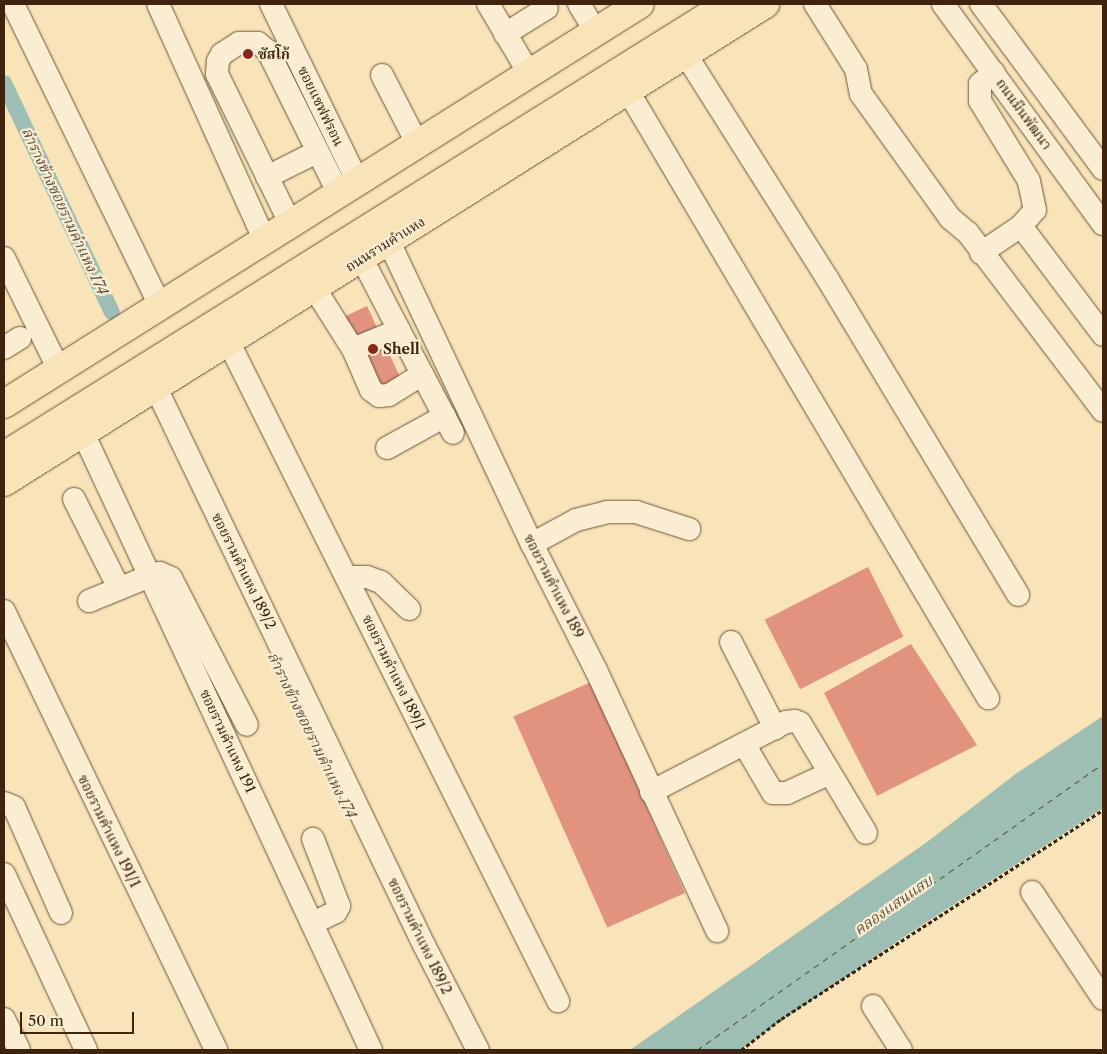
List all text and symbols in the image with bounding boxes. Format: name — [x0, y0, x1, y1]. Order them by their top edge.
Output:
place label: ซัสโก้ — [258, 46, 290, 62]
marker: ซัสโก้ — [242, 48, 254, 60]
street label: ซอยแซฟฟรอน — [294, 63, 348, 149]
street label: ถนนมีนพัฒนา — [993, 75, 1055, 153]
water label: ลำรางข้างซอยรามคำแหง 174 — [18, 124, 112, 298]
street label: ถนนรามคำแหง — [342, 213, 428, 275]
place label: Shell — [383, 341, 420, 357]
marker: Shell — [367, 343, 379, 355]
street label: ซอยรามคำแหง 189/2 — [209, 510, 279, 632]
street label: ซอยรามคำแหง 189 — [520, 531, 588, 641]
street label: ซอยรามคำแหง 189/1 — [359, 612, 429, 732]
water label: ลำรางข้างซอยรามคำแหง 174 — [264, 649, 360, 821]
street label: ซอยรามคำแหง 191 — [197, 687, 259, 795]
street label: ซอยรามคำแหง 191/1 — [74, 772, 144, 890]
water label: คลองแสนแสบ — [850, 871, 936, 939]
street label: ซอยรามคำแหง 189/2 — [385, 875, 455, 997]
scale bar — [22, 1002, 136, 1034]
text: 50 m — [28, 1011, 64, 1030]

